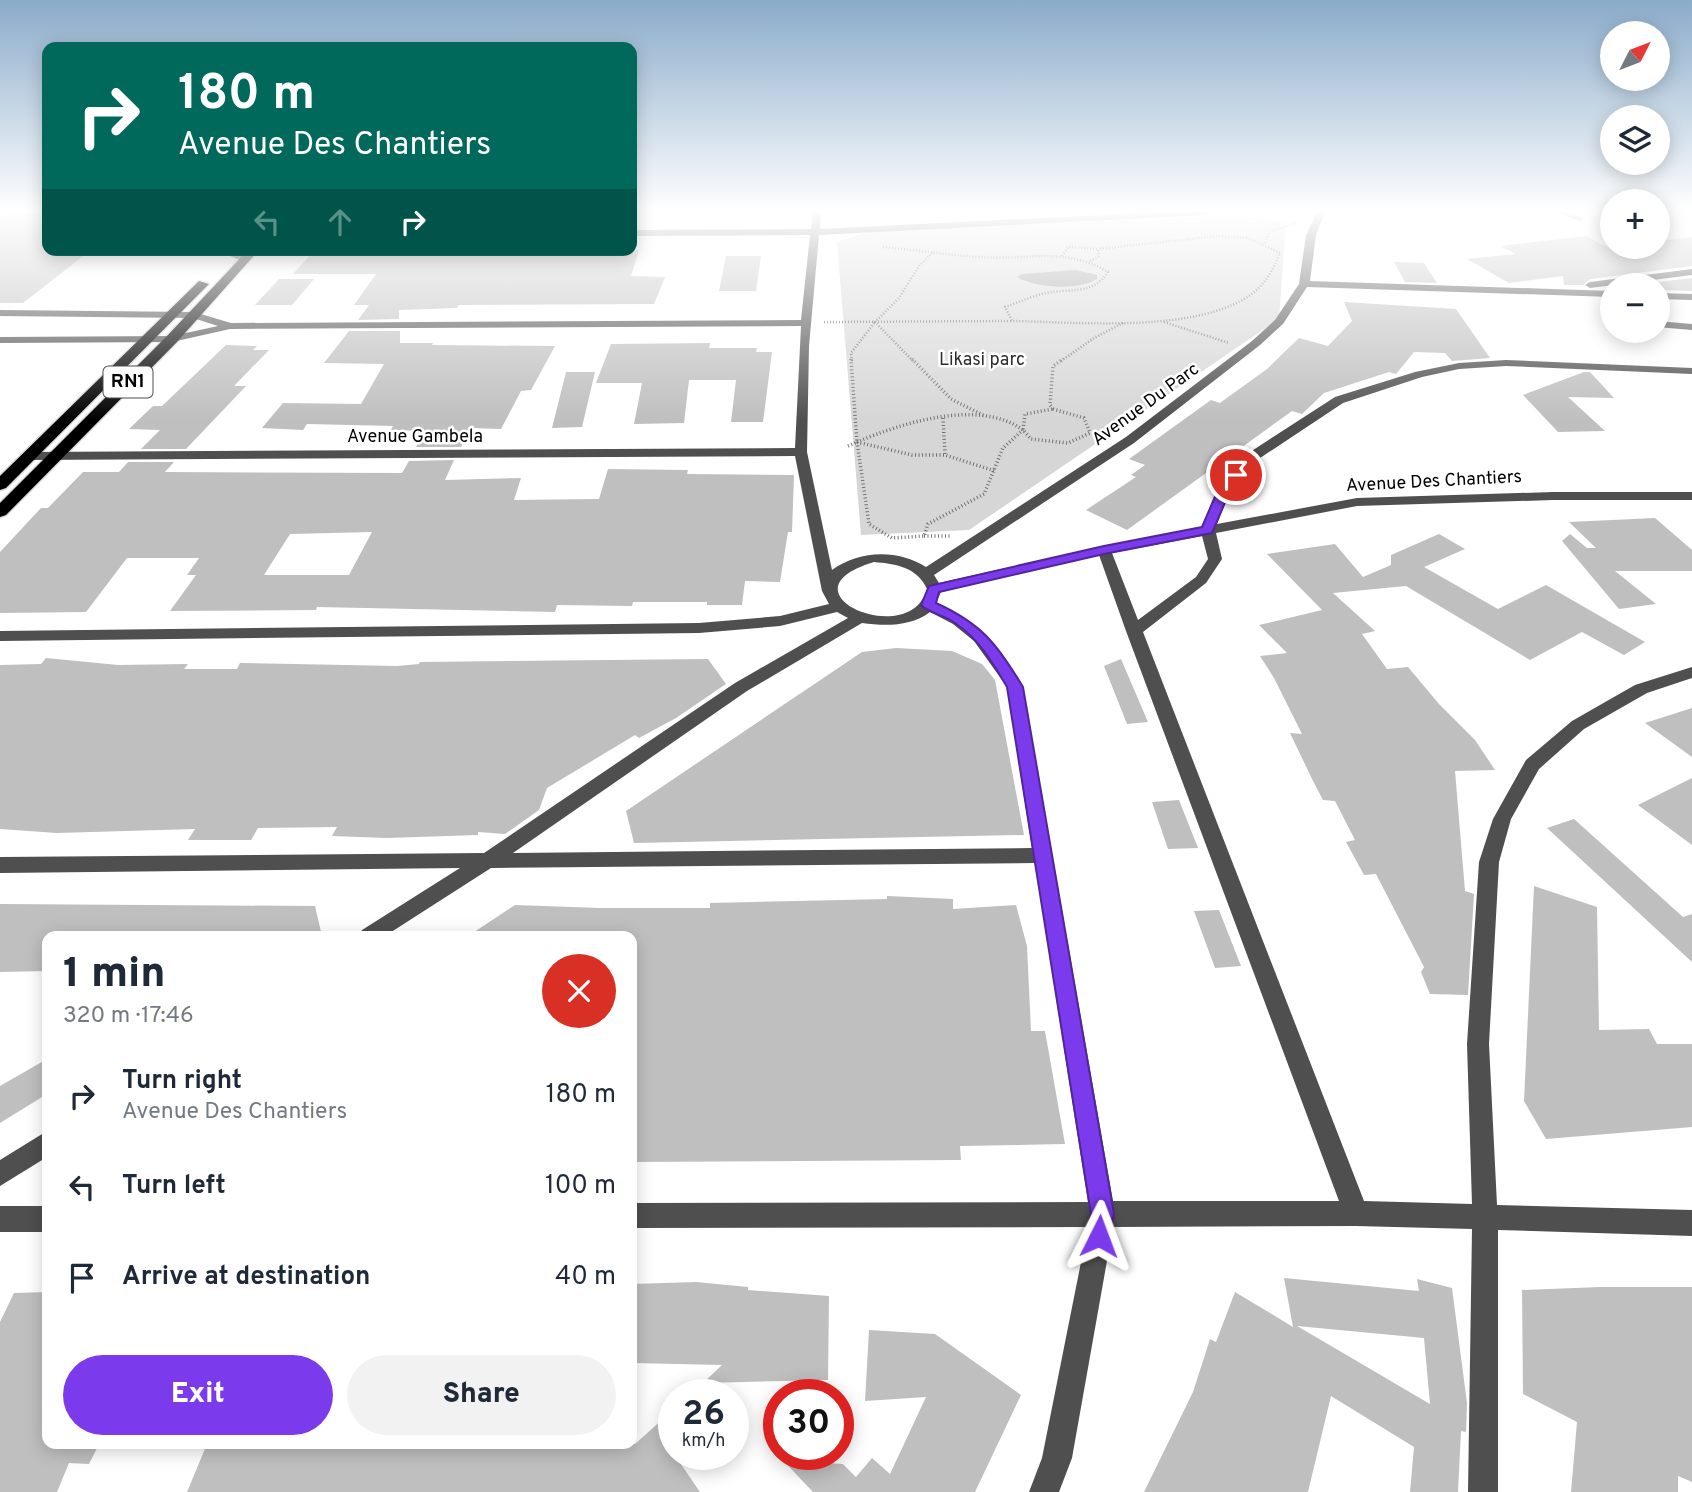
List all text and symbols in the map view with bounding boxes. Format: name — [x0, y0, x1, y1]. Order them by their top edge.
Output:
north arrow — [1600, 21, 1670, 91]
map controls — [1600, 21, 1670, 343]
text: 180 m — [178, 65, 315, 127]
icon: right — [63, 70, 154, 161]
button: layers — [1600, 105, 1670, 175]
text: Avenue Des Chantiers — [178, 126, 491, 166]
button: + — [1600, 189, 1670, 259]
icon: left — [248, 203, 286, 241]
icon: ahead — [321, 203, 359, 241]
icon: right — [394, 203, 432, 241]
button: − — [1600, 273, 1670, 343]
park label: Likasi parc — [939, 349, 1025, 372]
street label: Avenue Du Parc — [1088, 358, 1204, 452]
road number: RN1 — [104, 366, 152, 398]
street label: Avenue Gambela — [347, 426, 483, 449]
pin — [1206, 445, 1266, 505]
icon: arrive — [1217, 456, 1255, 494]
street label: Avenue Des Chantiers — [1345, 466, 1523, 498]
text: 1 min — [63, 949, 166, 1002]
button: close — [542, 954, 616, 1028]
text: 320 m · 17:46 — [63, 1002, 194, 1031]
text: Turn right — [122, 1065, 242, 1098]
icon: right — [63, 1077, 101, 1115]
text: 180 m — [546, 1079, 616, 1112]
text: Avenue Des Chantiers — [122, 1098, 347, 1127]
icon: left — [63, 1168, 101, 1206]
text: Turn left — [122, 1170, 226, 1203]
text: 100 m — [545, 1170, 616, 1203]
position arrow — [1062, 1199, 1136, 1273]
icon: arrive — [63, 1259, 101, 1297]
text: Arrive at destination — [122, 1261, 370, 1294]
text: 40 m — [555, 1261, 616, 1294]
button: Exit — [63, 1355, 333, 1435]
button: Share — [347, 1355, 616, 1435]
speed limit sign: 30 — [763, 1379, 854, 1470]
text: 26 — [682, 1393, 725, 1437]
text: km/h — [682, 1430, 725, 1453]

